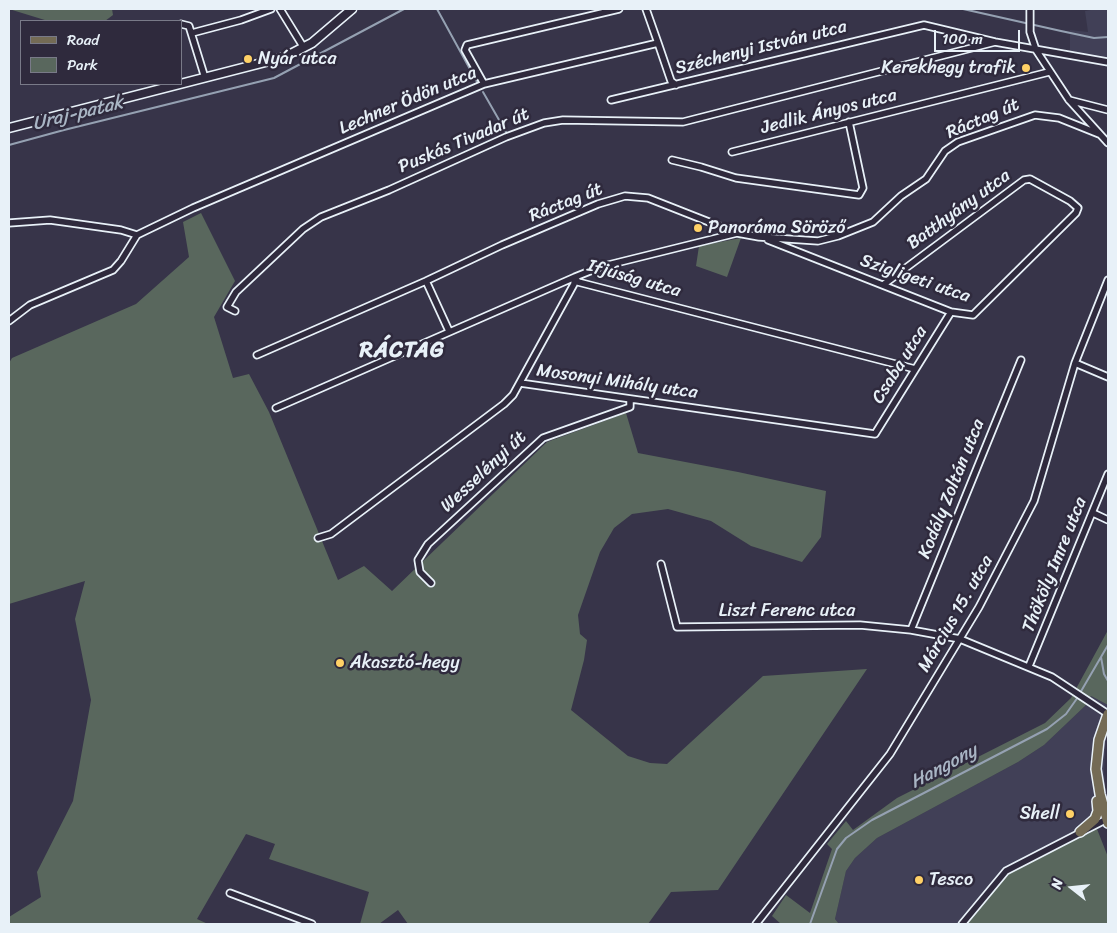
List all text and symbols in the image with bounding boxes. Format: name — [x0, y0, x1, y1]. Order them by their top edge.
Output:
street label: Széchenyi István utca — [673, 16, 849, 80]
legend — [20, 20, 182, 85]
scale bar — [937, 20, 1023, 52]
text: 100 m — [942, 26, 983, 52]
text: Road — [67, 27, 99, 53]
place label: Nyár utca — [258, 48, 336, 70]
text: Park — [67, 52, 98, 78]
marker: Nyár utca — [242, 53, 254, 65]
place label: Kerekhegy trafik — [881, 57, 1016, 79]
street label: Lechner Ödön utca — [336, 62, 480, 140]
marker: Kerekhegy trafik — [1020, 62, 1032, 74]
street label: Jedlik Ányos utca — [759, 85, 899, 139]
water label: Uraj-patak — [30, 92, 126, 136]
street label: Ráctag út — [943, 94, 1023, 144]
street label: Puskás Tivadar út — [395, 104, 533, 178]
street label: Batthyány utca — [903, 165, 1015, 255]
street label: Ráctag út — [526, 179, 606, 227]
place label: Panoráma Söröző — [708, 217, 845, 239]
marker: Panoráma Söröző — [692, 222, 704, 234]
street label: Szigligeti utca — [857, 250, 973, 308]
street label: Ifjúság utca — [585, 255, 683, 303]
street label: Csaba utca — [868, 322, 932, 408]
district label: RÁCTAG — [359, 338, 445, 364]
street label: Mosonyi Mihály utca — [535, 360, 699, 404]
street label: Kodály Zoltán utca — [914, 416, 990, 562]
street label: Wesselényi út — [437, 427, 531, 517]
street label: Thököly Imre utca — [1018, 494, 1092, 636]
street label: Március 15. utca — [914, 552, 998, 676]
street label: Liszt Ferenc utca — [719, 600, 855, 622]
place label: Akasztó-hegy — [350, 652, 460, 674]
marker: Akasztó-hegy — [334, 657, 346, 669]
water label: Hangony — [907, 740, 981, 794]
place label: Shell — [1020, 803, 1060, 825]
marker: Shell — [1064, 808, 1076, 820]
north arrow — [1047, 863, 1097, 913]
place label: Tesco — [929, 869, 973, 891]
marker: Tesco — [913, 874, 925, 886]
text: N — [1044, 876, 1070, 892]

